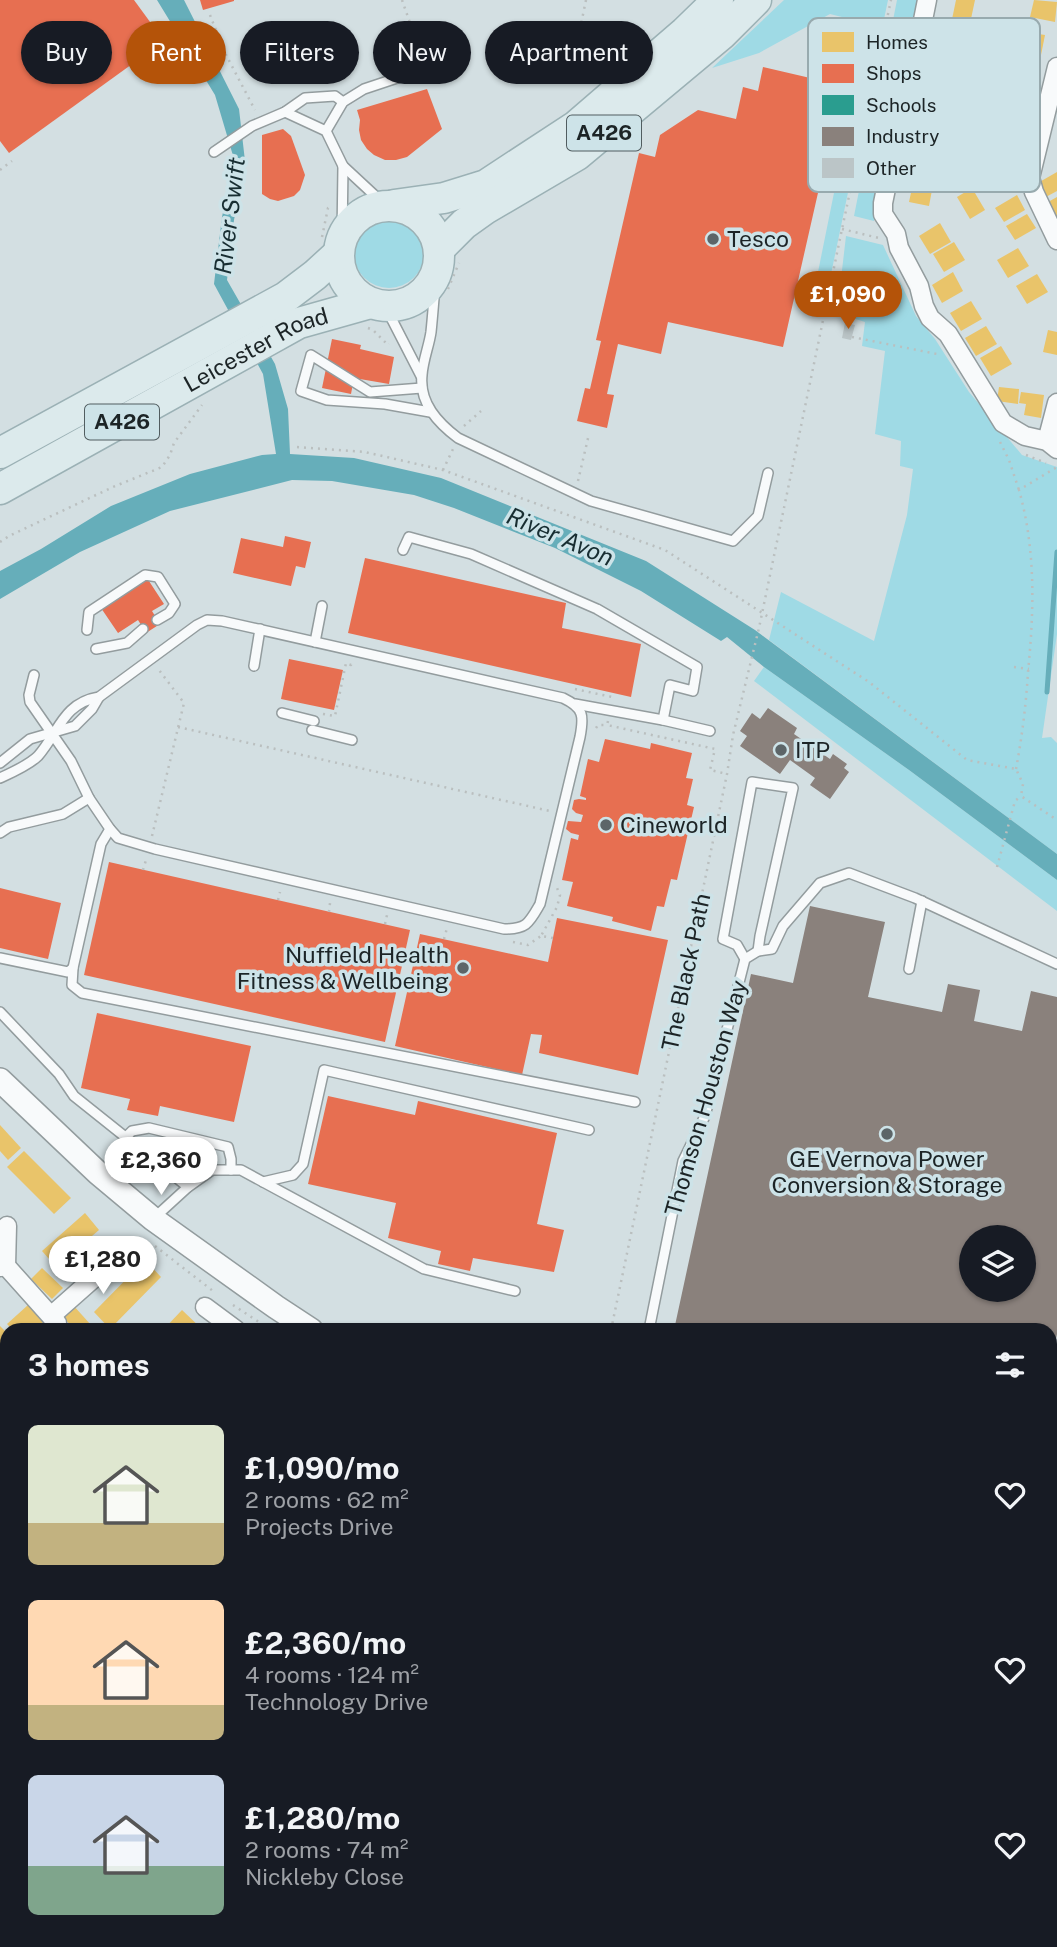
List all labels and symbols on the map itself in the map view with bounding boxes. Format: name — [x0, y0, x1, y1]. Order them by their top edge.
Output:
legend — [808, 18, 1040, 192]
text: Homes — [866, 31, 928, 53]
text: Shops — [866, 62, 921, 84]
text: Schools — [866, 94, 936, 116]
road number: A426 — [567, 116, 641, 150]
text: Industry — [866, 125, 939, 147]
water label: River Swift — [208, 156, 250, 276]
text: Other — [866, 157, 916, 179]
place label: Tesco — [727, 225, 789, 252]
marker: Tesco — [705, 231, 721, 247]
pin: £1,090 — [791, 272, 905, 331]
street label: Leicester Road — [179, 302, 331, 397]
road number: A426 — [85, 404, 159, 440]
water label: River Avon — [503, 501, 618, 571]
place label: ITP — [795, 736, 830, 763]
marker: ITP — [773, 742, 789, 758]
place label: Cineworld — [620, 811, 728, 838]
marker: Cineworld — [598, 817, 614, 833]
street label: The Black Path — [656, 891, 715, 1053]
place label: Nuffield Health Fitness & Wellbeing — [237, 941, 449, 994]
marker: Nuffield Health Fitness & Wellbeing — [455, 960, 471, 976]
street label: Thomson Houston Way — [659, 977, 752, 1219]
marker: GE Vernova Power Conversion & Storage — [879, 1126, 895, 1142]
pin: £2,360 — [104, 1138, 218, 1197]
place label: GE Vernova Power Conversion & Storage — [772, 1145, 1002, 1198]
pin: £1,280 — [46, 1236, 160, 1296]

